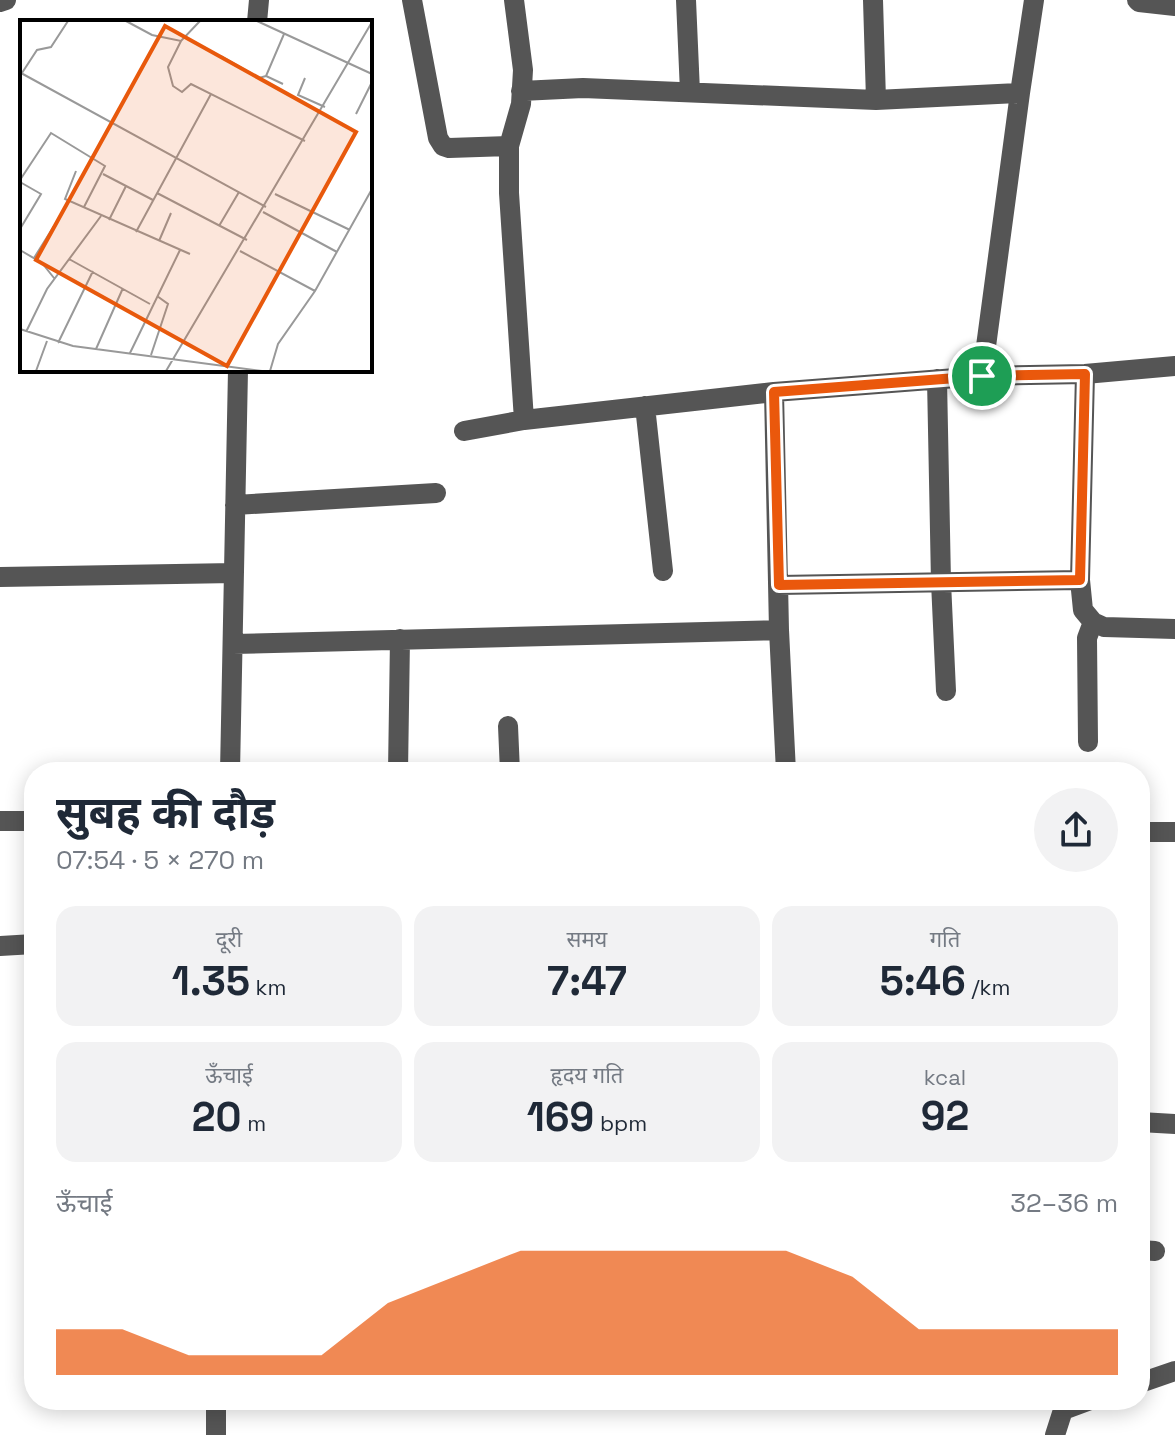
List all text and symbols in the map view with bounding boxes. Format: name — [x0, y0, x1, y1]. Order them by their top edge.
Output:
inset map — [20, 20, 372, 372]
pin — [948, 342, 1016, 410]
icon: arrive — [960, 354, 1004, 398]
text: सुबह की दौड़ — [56, 785, 275, 841]
button: share — [1034, 788, 1118, 872]
text: 07:54 · 5 × 270 m — [56, 843, 264, 877]
text: दूरी — [216, 925, 242, 953]
text: समय — [567, 925, 607, 953]
text: गति — [930, 925, 960, 953]
text: 1.35 — [172, 956, 250, 1007]
text: 7:47 — [547, 956, 627, 1007]
text: 5:46 — [880, 956, 966, 1007]
text: km — [250, 973, 286, 1001]
text: /km — [966, 973, 1010, 1001]
text: ऊँचाई — [205, 1061, 253, 1089]
text: हृदय गति — [551, 1061, 623, 1089]
text: kcal — [924, 1063, 966, 1091]
text: 92 — [921, 1091, 969, 1142]
text: 20 — [192, 1092, 242, 1143]
text: 169 — [527, 1092, 594, 1143]
text: m — [242, 1109, 266, 1137]
text: bpm — [594, 1109, 647, 1137]
text: ऊँचाई — [56, 1186, 112, 1220]
text: 32–36 m — [1010, 1186, 1118, 1220]

